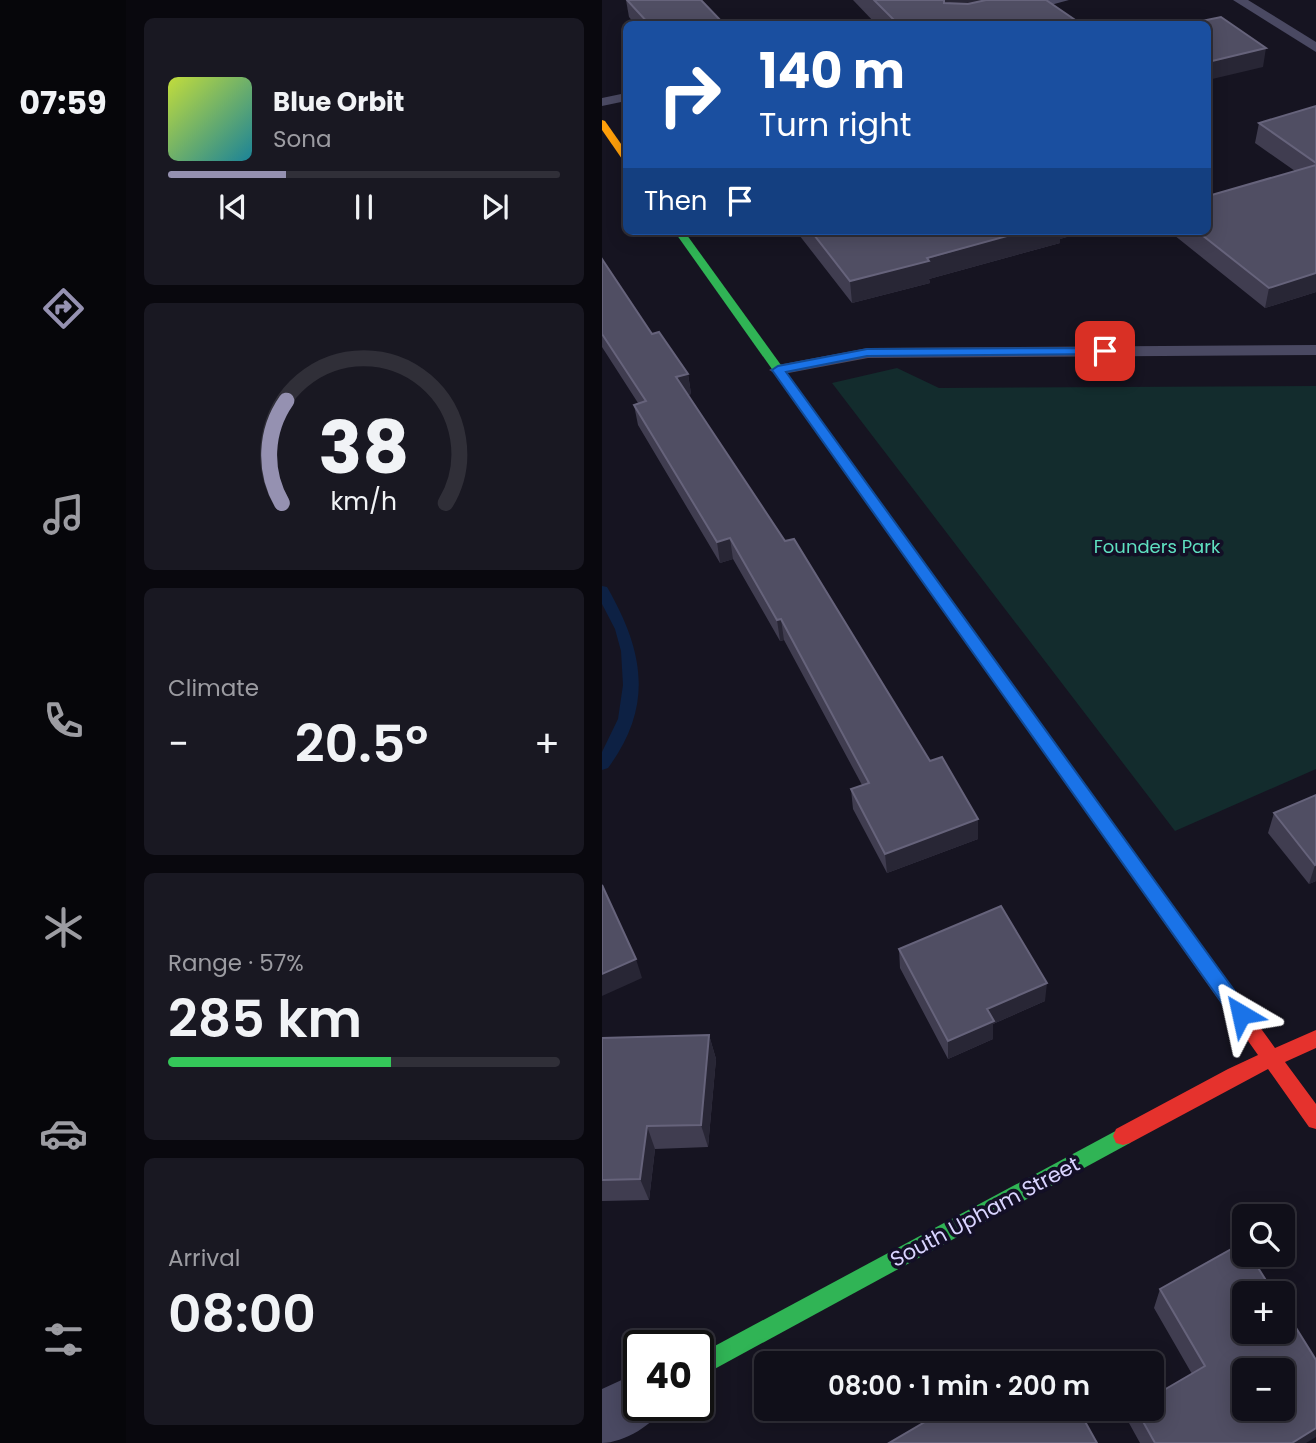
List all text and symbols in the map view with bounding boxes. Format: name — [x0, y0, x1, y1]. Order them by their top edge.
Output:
text: 140 m — [759, 37, 905, 105]
icon: right — [644, 49, 735, 140]
text: 07:59 — [19, 80, 107, 125]
text: Blue Orbit — [273, 84, 404, 120]
text: Turn right — [759, 102, 911, 147]
text: Sona — [273, 123, 332, 155]
icon: arrive — [721, 182, 759, 220]
text: Then — [644, 183, 707, 219]
icon: previous — [214, 188, 252, 226]
icon: pause — [345, 188, 383, 226]
icon: next — [476, 188, 514, 226]
icon: directions — [39, 284, 88, 333]
pin — [1075, 321, 1135, 381]
icon: arrive — [1086, 332, 1124, 370]
text: 38 — [318, 397, 410, 498]
text: km/h — [331, 483, 397, 518]
icon: music — [39, 490, 88, 539]
park label: Founders Park — [1094, 534, 1221, 559]
text: Climate — [168, 672, 259, 704]
icon: phone — [39, 696, 88, 745]
text: 20.5° — [295, 707, 428, 780]
text: − — [168, 717, 189, 770]
text: + — [534, 717, 560, 770]
icon: climate — [39, 903, 88, 952]
text: Range · 57% — [168, 947, 304, 979]
position arrow — [1204, 977, 1278, 1051]
text: 285 km — [168, 982, 362, 1055]
icon: car — [39, 1109, 88, 1158]
street label: South Upham Street — [885, 1149, 1085, 1274]
map controls — [1232, 1204, 1295, 1421]
button: search — [1232, 1204, 1295, 1267]
text: Arrival — [168, 1242, 240, 1274]
text: 08:00 — [168, 1277, 316, 1350]
button: + — [1232, 1281, 1295, 1344]
icon: filters — [39, 1315, 88, 1364]
speed limit sign: 40 — [623, 1330, 714, 1421]
button: − — [1232, 1358, 1295, 1421]
text: 08:00 · 1 min · 200 m — [828, 1368, 1090, 1404]

